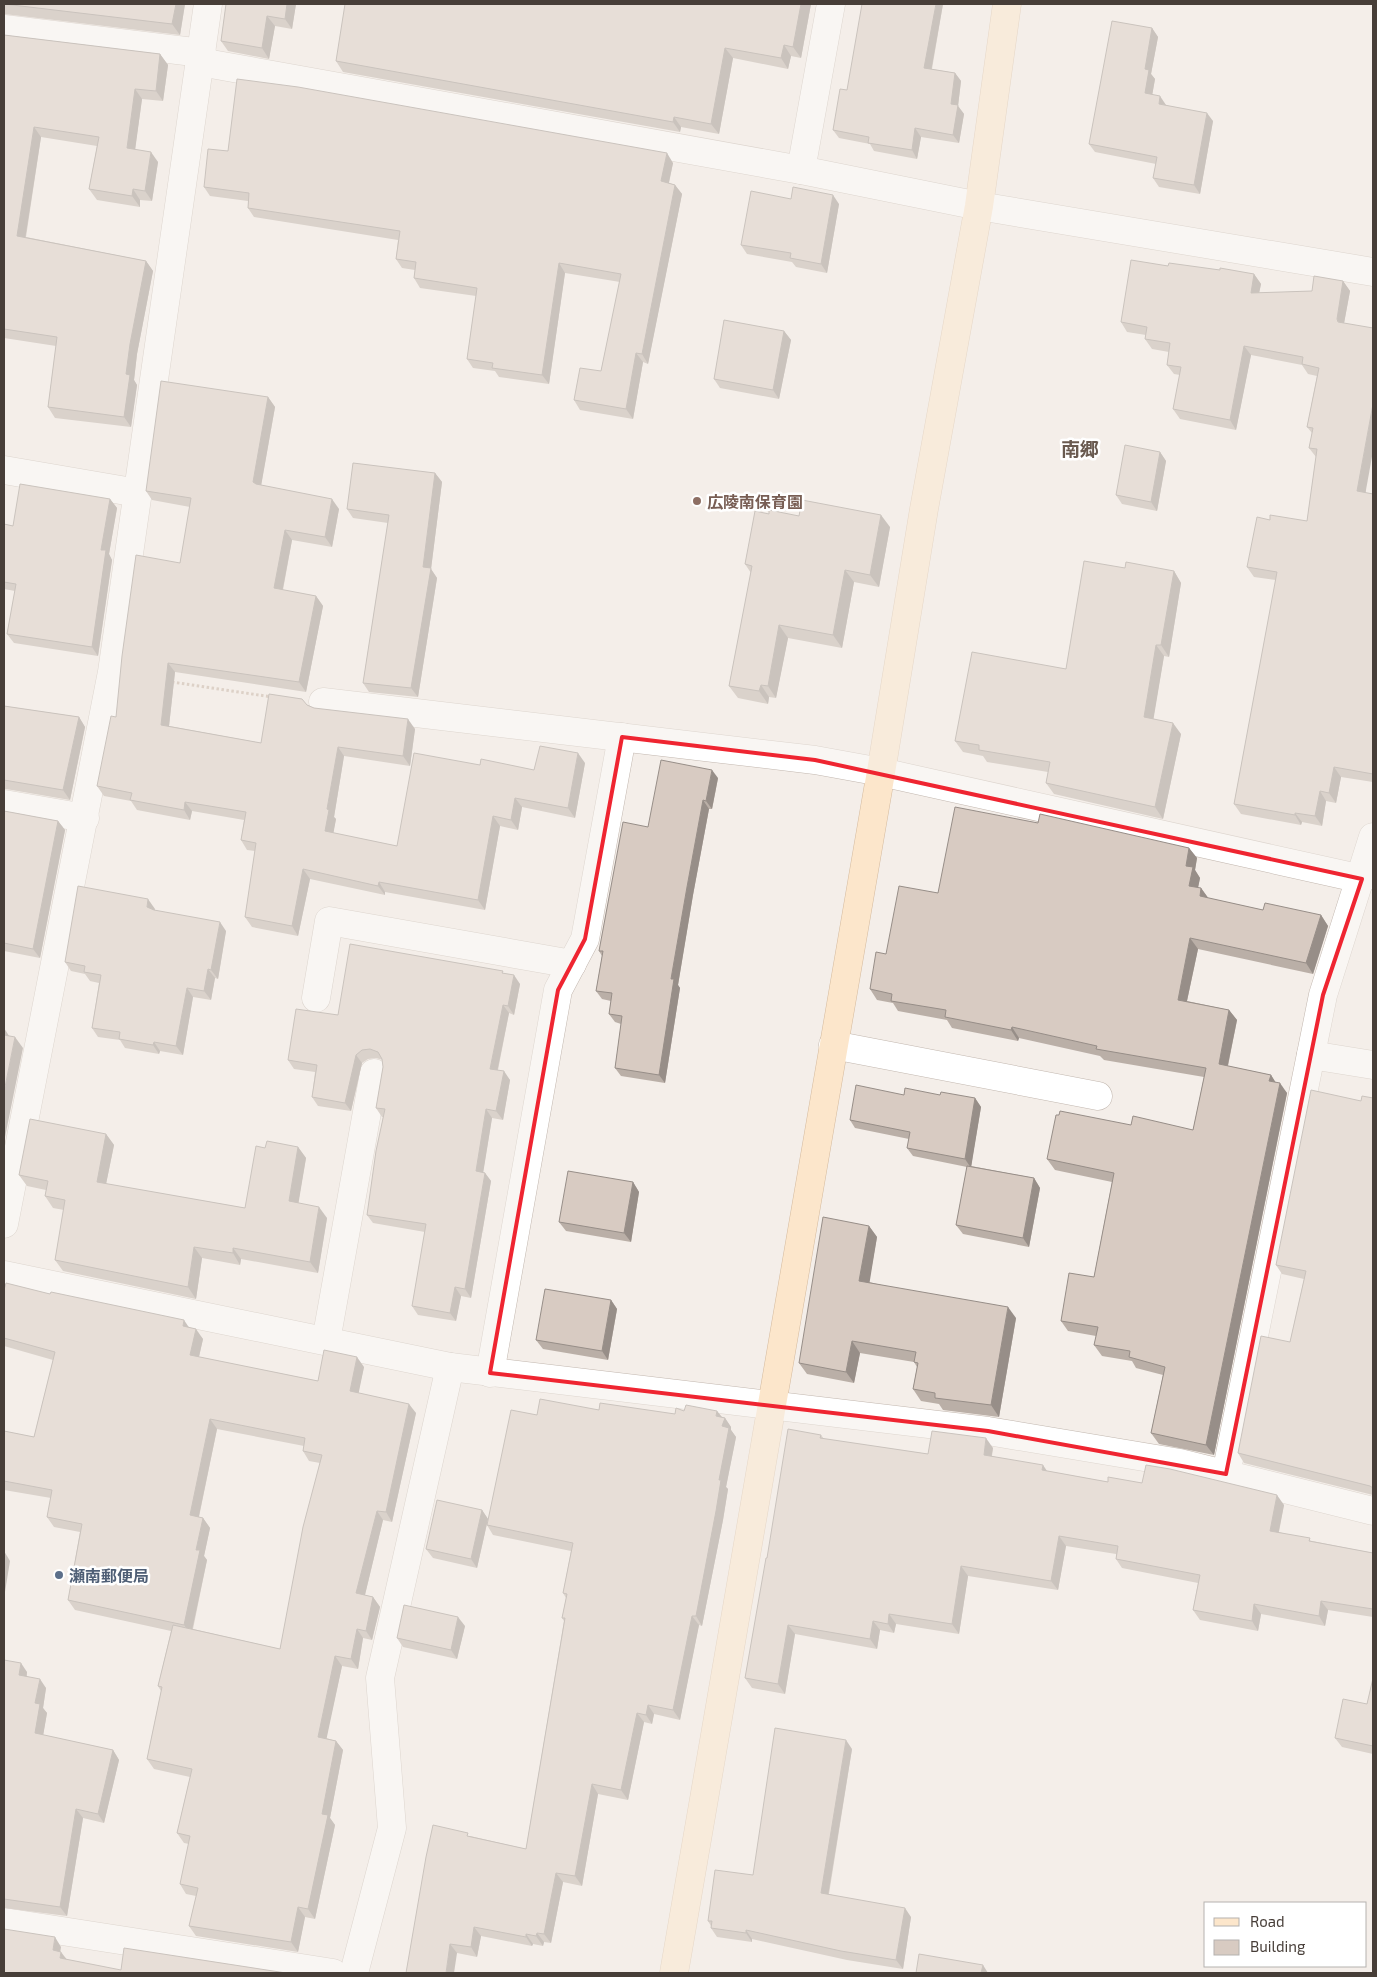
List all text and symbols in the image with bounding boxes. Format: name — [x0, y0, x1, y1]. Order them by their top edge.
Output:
district label: 南郷 — [1061, 437, 1099, 460]
place label: 広陵南保育園 — [707, 492, 803, 511]
marker: 広陵南保育園 — [691, 495, 703, 507]
place label: 瀬南郵便局 — [69, 1566, 149, 1585]
marker: 瀬南郵便局 — [53, 1569, 65, 1581]
legend — [1204, 1902, 1367, 1967]
text: Road — [1250, 1912, 1285, 1930]
text: Building — [1250, 1937, 1306, 1955]

